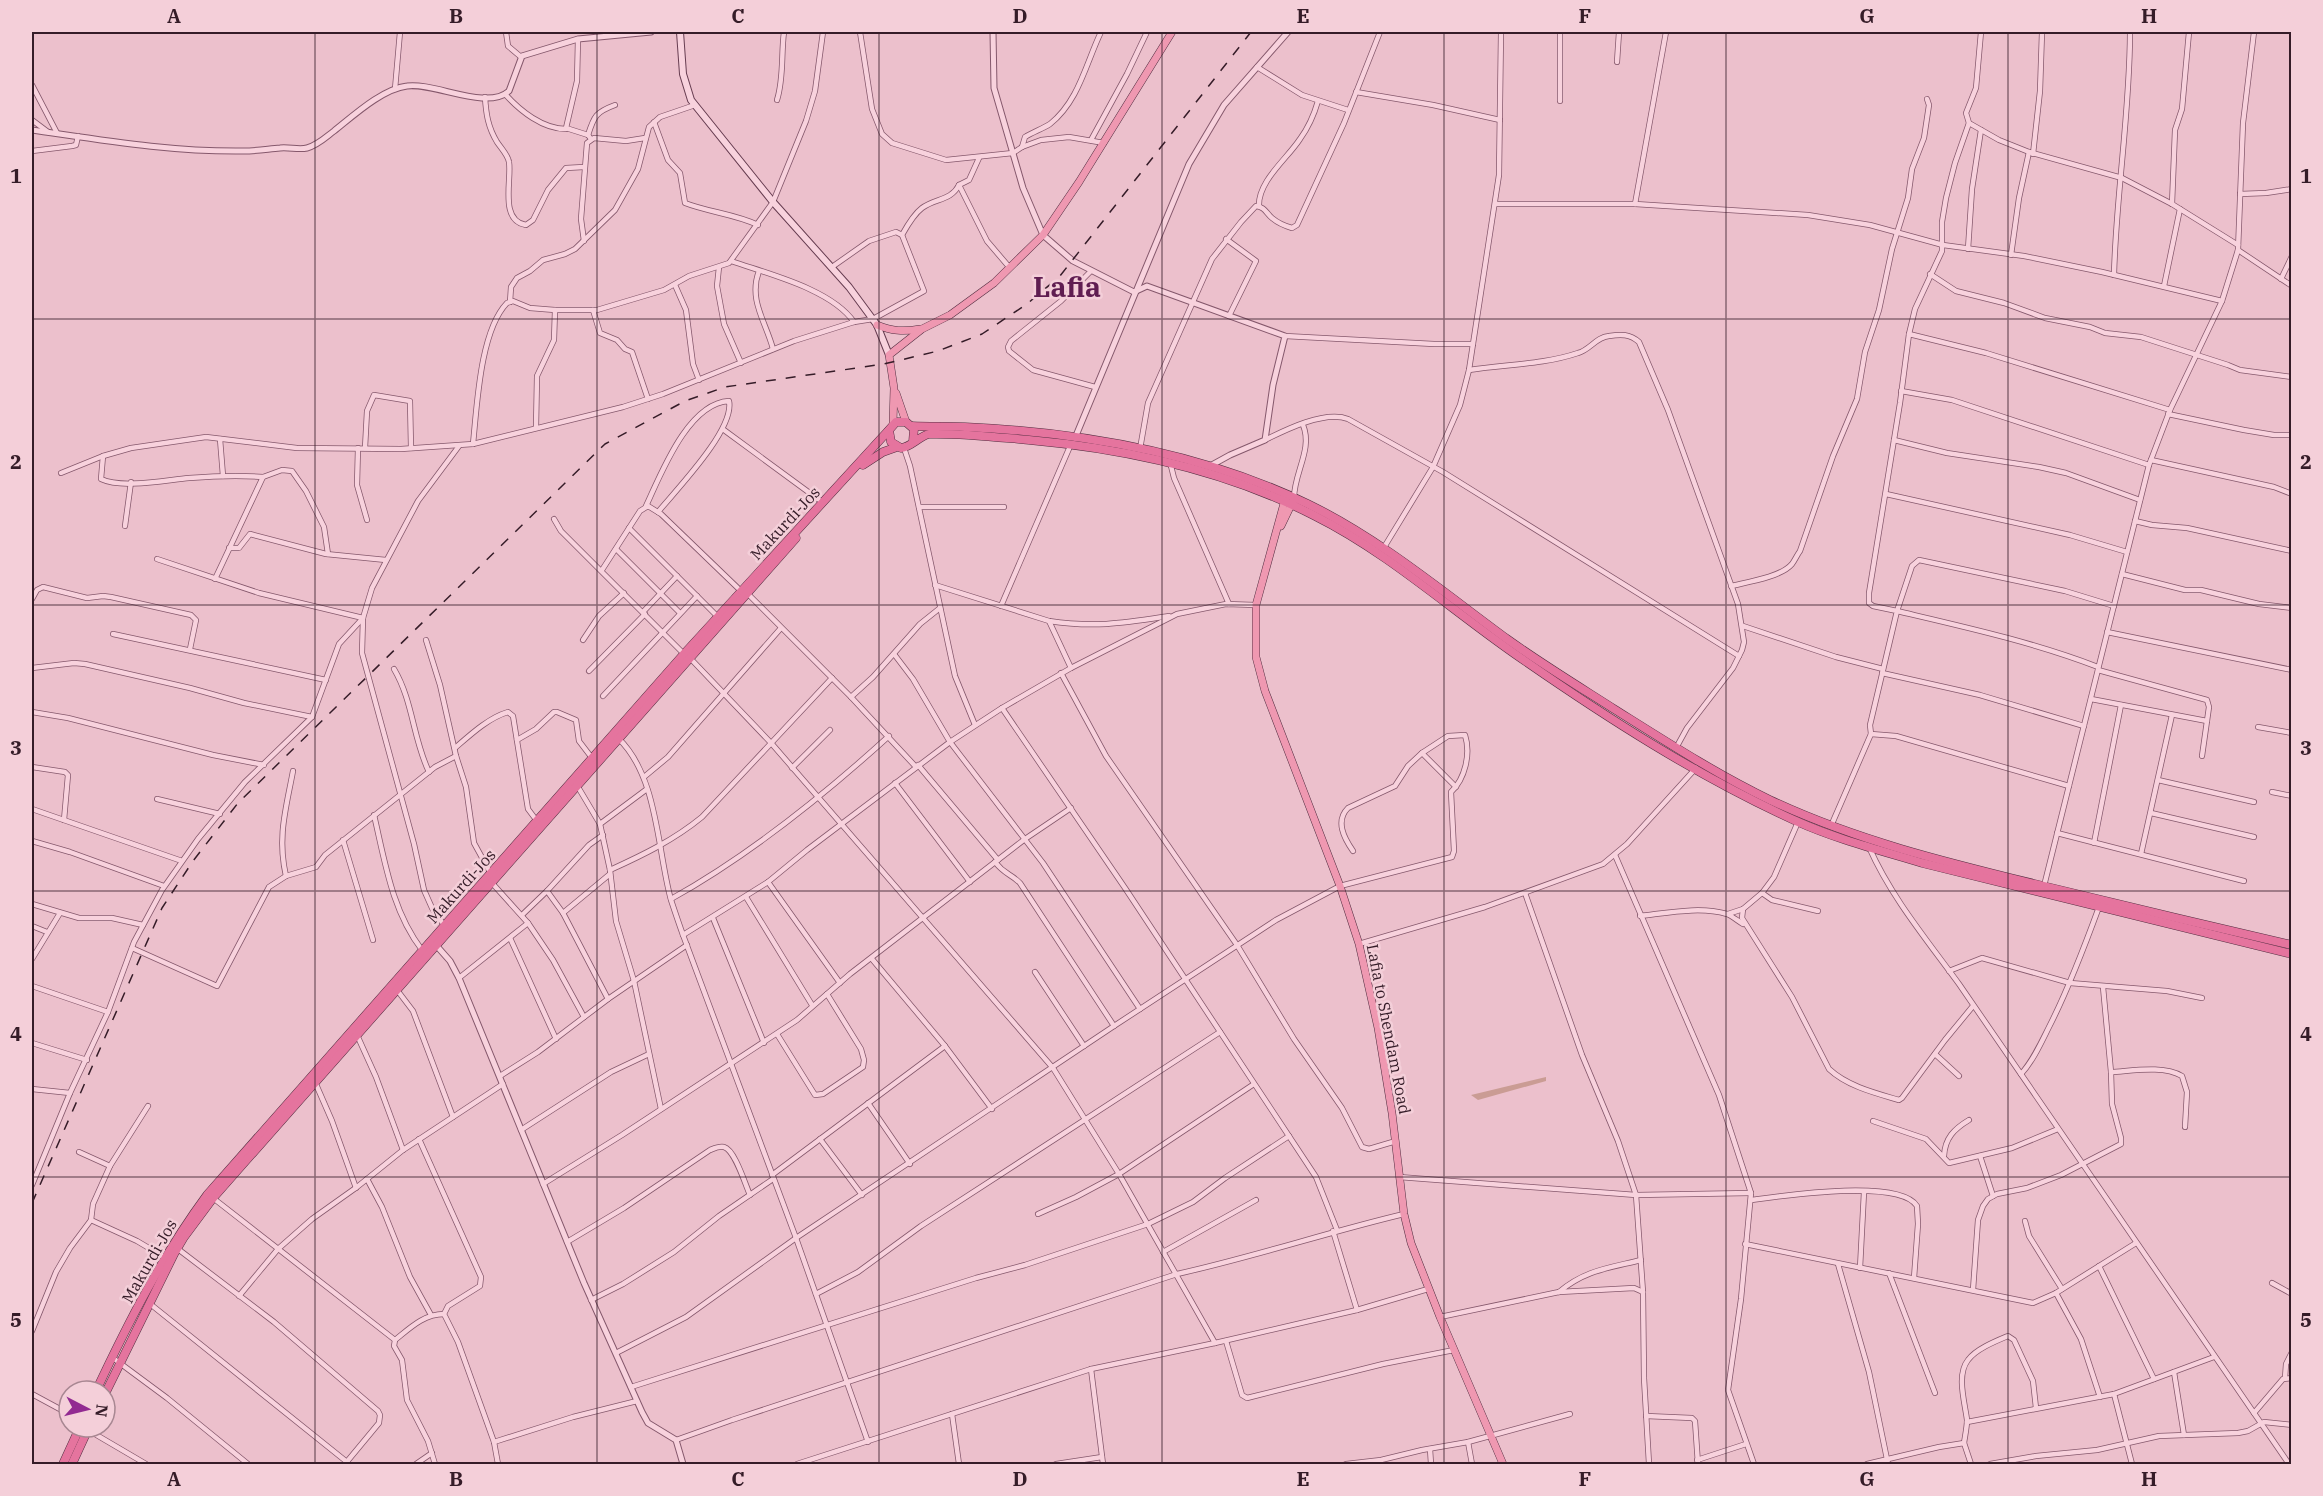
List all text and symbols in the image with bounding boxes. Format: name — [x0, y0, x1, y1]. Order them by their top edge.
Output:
text: A — [167, 2, 181, 29]
text: B — [449, 2, 463, 29]
text: C — [731, 2, 745, 29]
text: D — [1012, 2, 1028, 29]
text: E — [1296, 2, 1310, 29]
text: F — [1579, 2, 1591, 29]
text: G — [1859, 2, 1875, 29]
text: H — [2141, 2, 2157, 29]
text: 1 — [10, 162, 22, 189]
text: 1 — [2300, 162, 2312, 189]
district label: Lafia — [1033, 268, 1101, 305]
text: 2 — [10, 448, 22, 475]
text: 2 — [2300, 448, 2312, 475]
street label: Makurdi-Jos — [746, 482, 824, 564]
text: 3 — [10, 734, 22, 761]
text: 3 — [2300, 734, 2312, 761]
street label: Makurdi-Jos — [422, 845, 500, 927]
street label: Lafia to Shendam Road — [1363, 942, 1415, 1116]
text: 4 — [10, 1020, 22, 1047]
text: 4 — [2300, 1020, 2312, 1047]
street label: Makurdi-Jos — [117, 1216, 181, 1306]
text: 5 — [10, 1306, 22, 1333]
text: 5 — [2300, 1306, 2312, 1333]
north arrow — [57, 1379, 117, 1439]
text: N — [91, 1403, 113, 1418]
text: A — [167, 1465, 181, 1492]
text: B — [449, 1465, 463, 1492]
text: C — [731, 1465, 745, 1492]
text: D — [1012, 1465, 1028, 1492]
text: E — [1296, 1465, 1310, 1492]
text: F — [1579, 1465, 1591, 1492]
text: G — [1859, 1465, 1875, 1492]
text: H — [2141, 1465, 2157, 1492]

